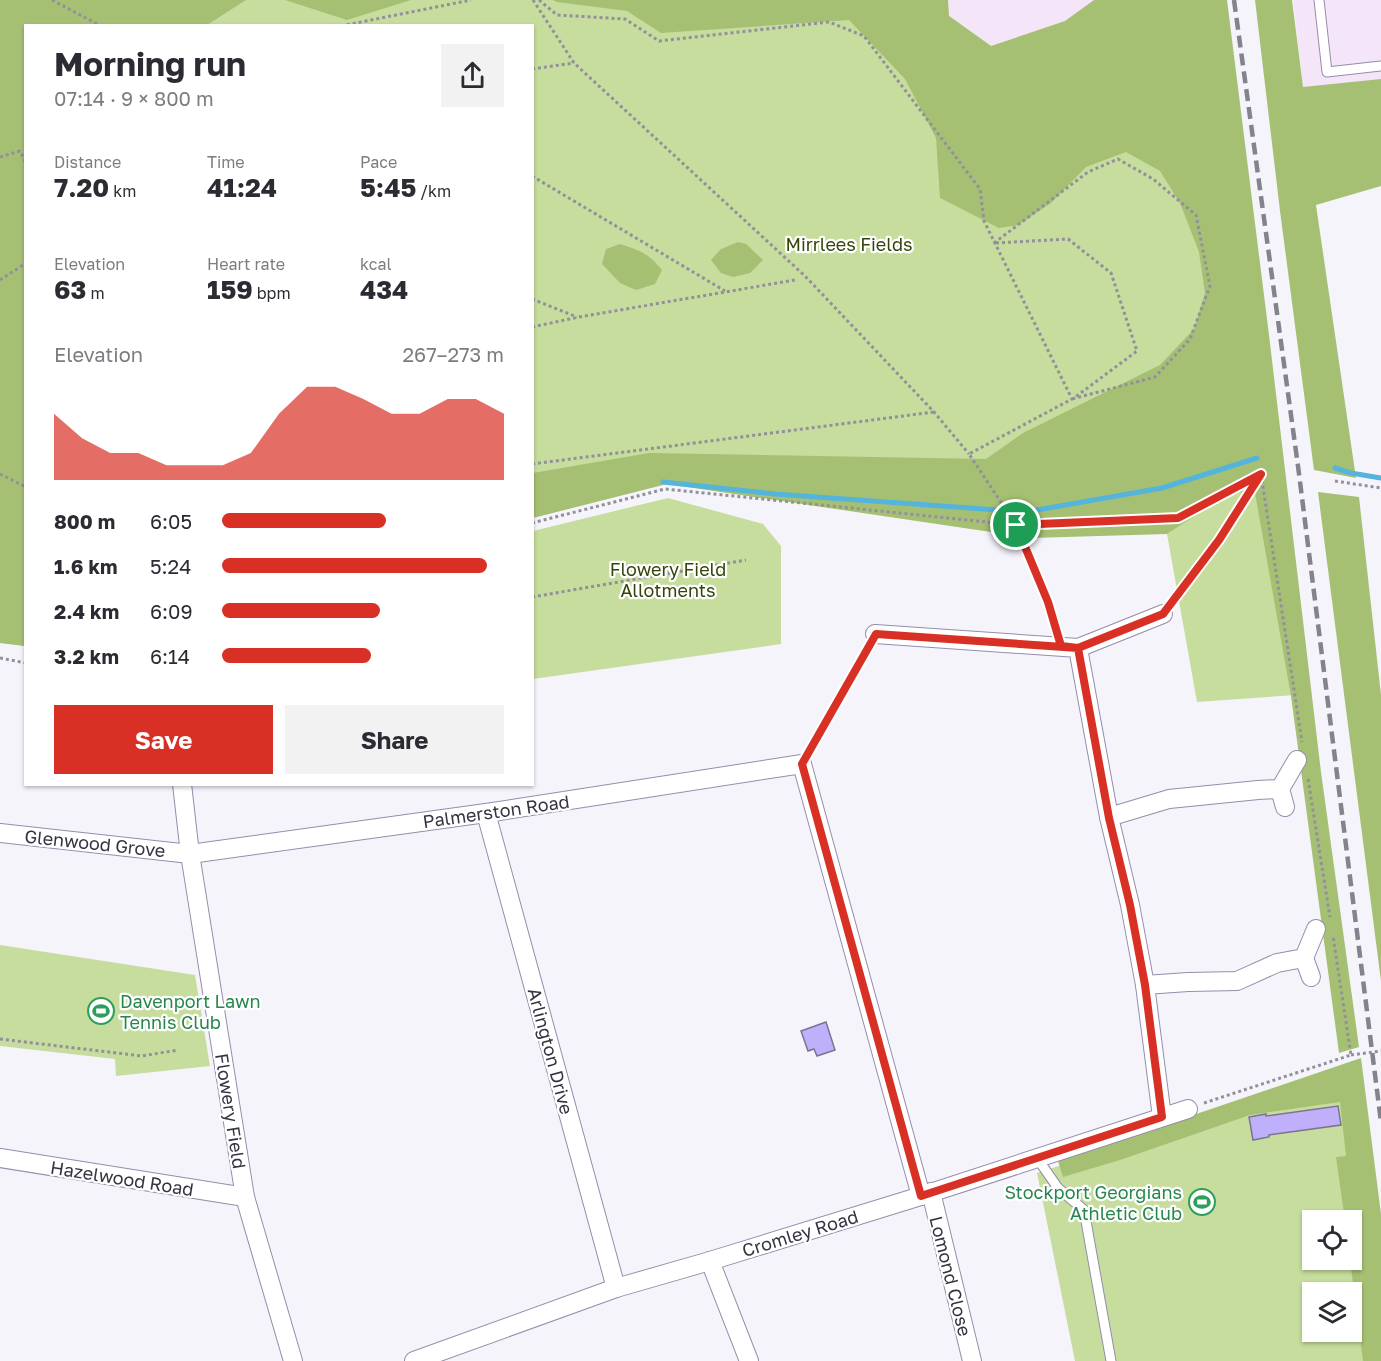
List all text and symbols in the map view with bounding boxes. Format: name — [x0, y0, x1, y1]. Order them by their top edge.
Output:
text: Morning run — [54, 44, 246, 83]
button: share — [441, 44, 504, 107]
text: 07:14 · 9 × 800 m — [54, 86, 214, 110]
text: Distance — [54, 152, 121, 172]
text: Time — [207, 152, 245, 172]
text: Pace — [360, 152, 397, 172]
text: 7.20 — [54, 172, 109, 203]
text: 41:24 — [207, 172, 277, 203]
text: 5:45 — [360, 172, 416, 203]
text: km — [109, 181, 136, 201]
text: /km — [416, 181, 451, 201]
park label: Mirrlees Fields — [785, 233, 913, 255]
text: Elevation — [54, 254, 125, 274]
text: Heart rate — [207, 254, 285, 274]
text: kcal — [360, 254, 392, 274]
text: 63 — [54, 274, 86, 305]
text: 159 — [207, 274, 253, 305]
text: 434 — [360, 274, 408, 305]
text: m — [86, 283, 105, 303]
text: bpm — [253, 283, 291, 303]
text: Elevation — [54, 342, 143, 366]
text: 267–273 m — [403, 342, 504, 366]
pin — [990, 499, 1041, 550]
icon: arrive — [999, 508, 1032, 541]
text: 800 m — [54, 509, 115, 533]
text: 6:05 — [150, 509, 192, 533]
text: 1.6 km — [54, 554, 118, 578]
text: 5:24 — [150, 554, 191, 578]
park label: Flowery Field Allotments — [610, 558, 726, 601]
text: 2.4 km — [54, 599, 119, 623]
text: 6:09 — [150, 599, 193, 623]
text: 3.2 km — [54, 644, 119, 668]
text: 6:14 — [150, 644, 190, 668]
button: Save — [54, 705, 273, 774]
button: Share — [285, 705, 504, 774]
street label: Palmerston Road — [421, 790, 571, 832]
street label: Glenwood Grove — [24, 825, 166, 861]
street label: Arlington Drive — [524, 985, 578, 1117]
place label: Davenport Lawn Tennis Club — [120, 990, 261, 1033]
sports icon: Davenport Lawn Tennis Club — [86, 996, 116, 1026]
street label: Flowery Field — [211, 1052, 251, 1170]
street label: Hazelwood Road — [49, 1156, 195, 1200]
place label: Stockport Georgians Athletic Club — [1004, 1181, 1182, 1224]
sports icon: Stockport Georgians Athletic Club — [1187, 1187, 1217, 1217]
street label: Cromley Road — [739, 1205, 861, 1261]
map controls — [1302, 1210, 1362, 1342]
button: locate — [1302, 1210, 1362, 1270]
street label: Lomond Close — [925, 1214, 977, 1338]
button: layers — [1302, 1282, 1362, 1342]

